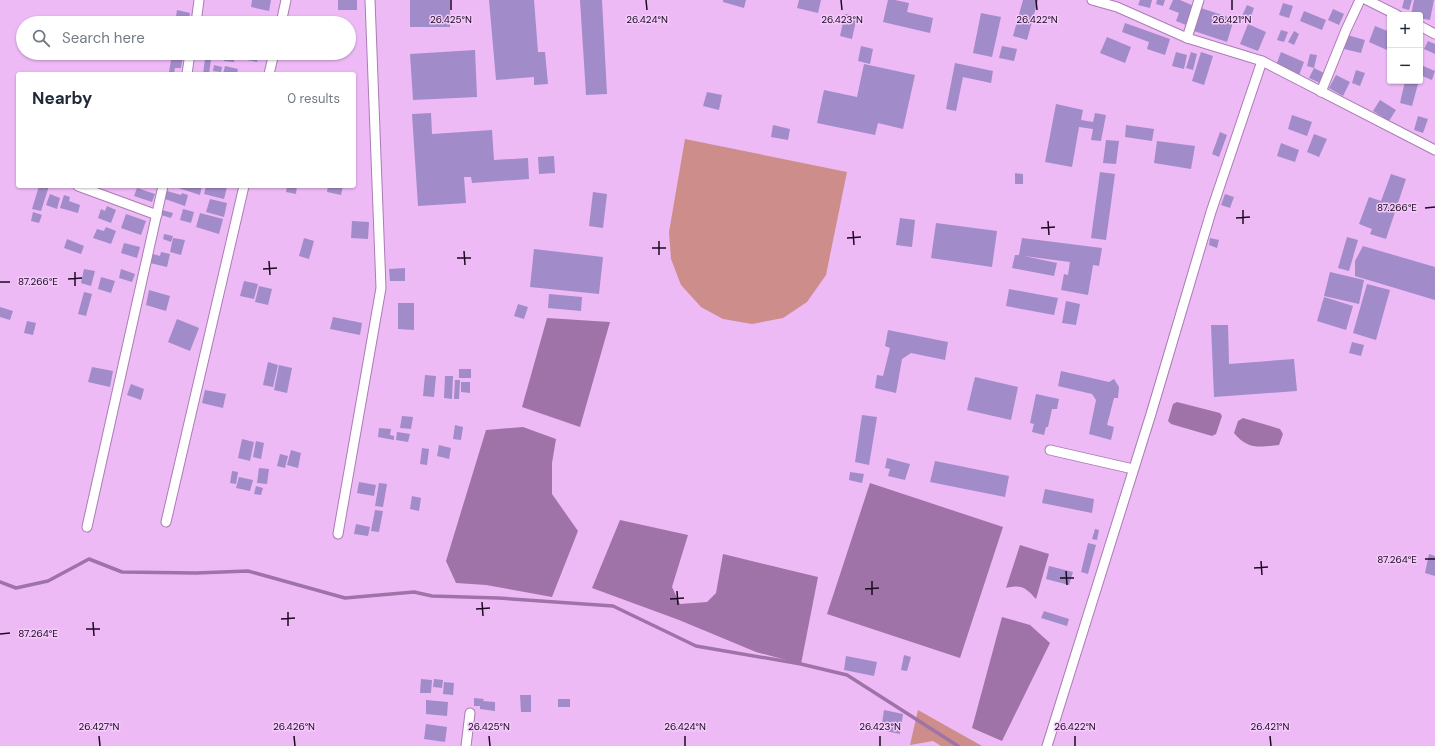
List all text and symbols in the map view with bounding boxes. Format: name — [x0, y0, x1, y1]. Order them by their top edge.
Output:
map controls — [1387, 12, 1423, 84]
button: + — [1387, 12, 1423, 48]
text: 26.425°N — [430, 13, 472, 26]
text: 26.424°N — [626, 13, 668, 26]
text: 26.423°N — [821, 13, 863, 26]
text: 26.422°N — [1016, 13, 1058, 26]
text: 26.421°N — [1213, 13, 1252, 26]
search box — [16, 16, 356, 60]
icon: search — [30, 27, 52, 49]
text: Search here — [62, 28, 145, 48]
button: − — [1387, 48, 1423, 84]
text: Nearby — [32, 87, 92, 109]
text: 0 results — [287, 90, 340, 107]
text: 87.266°E — [1377, 201, 1417, 214]
text: 87.266°E — [18, 275, 58, 288]
text: 87.264°E — [1377, 553, 1417, 566]
text: 87.264°E — [18, 627, 58, 640]
text: 26.427°N — [79, 720, 120, 733]
text: 26.426°N — [273, 720, 315, 733]
text: 26.425°N — [468, 720, 510, 733]
text: 26.424°N — [664, 720, 706, 733]
text: 26.423°N — [859, 720, 901, 733]
text: 26.422°N — [1054, 720, 1096, 733]
text: 26.421°N — [1251, 720, 1290, 733]

